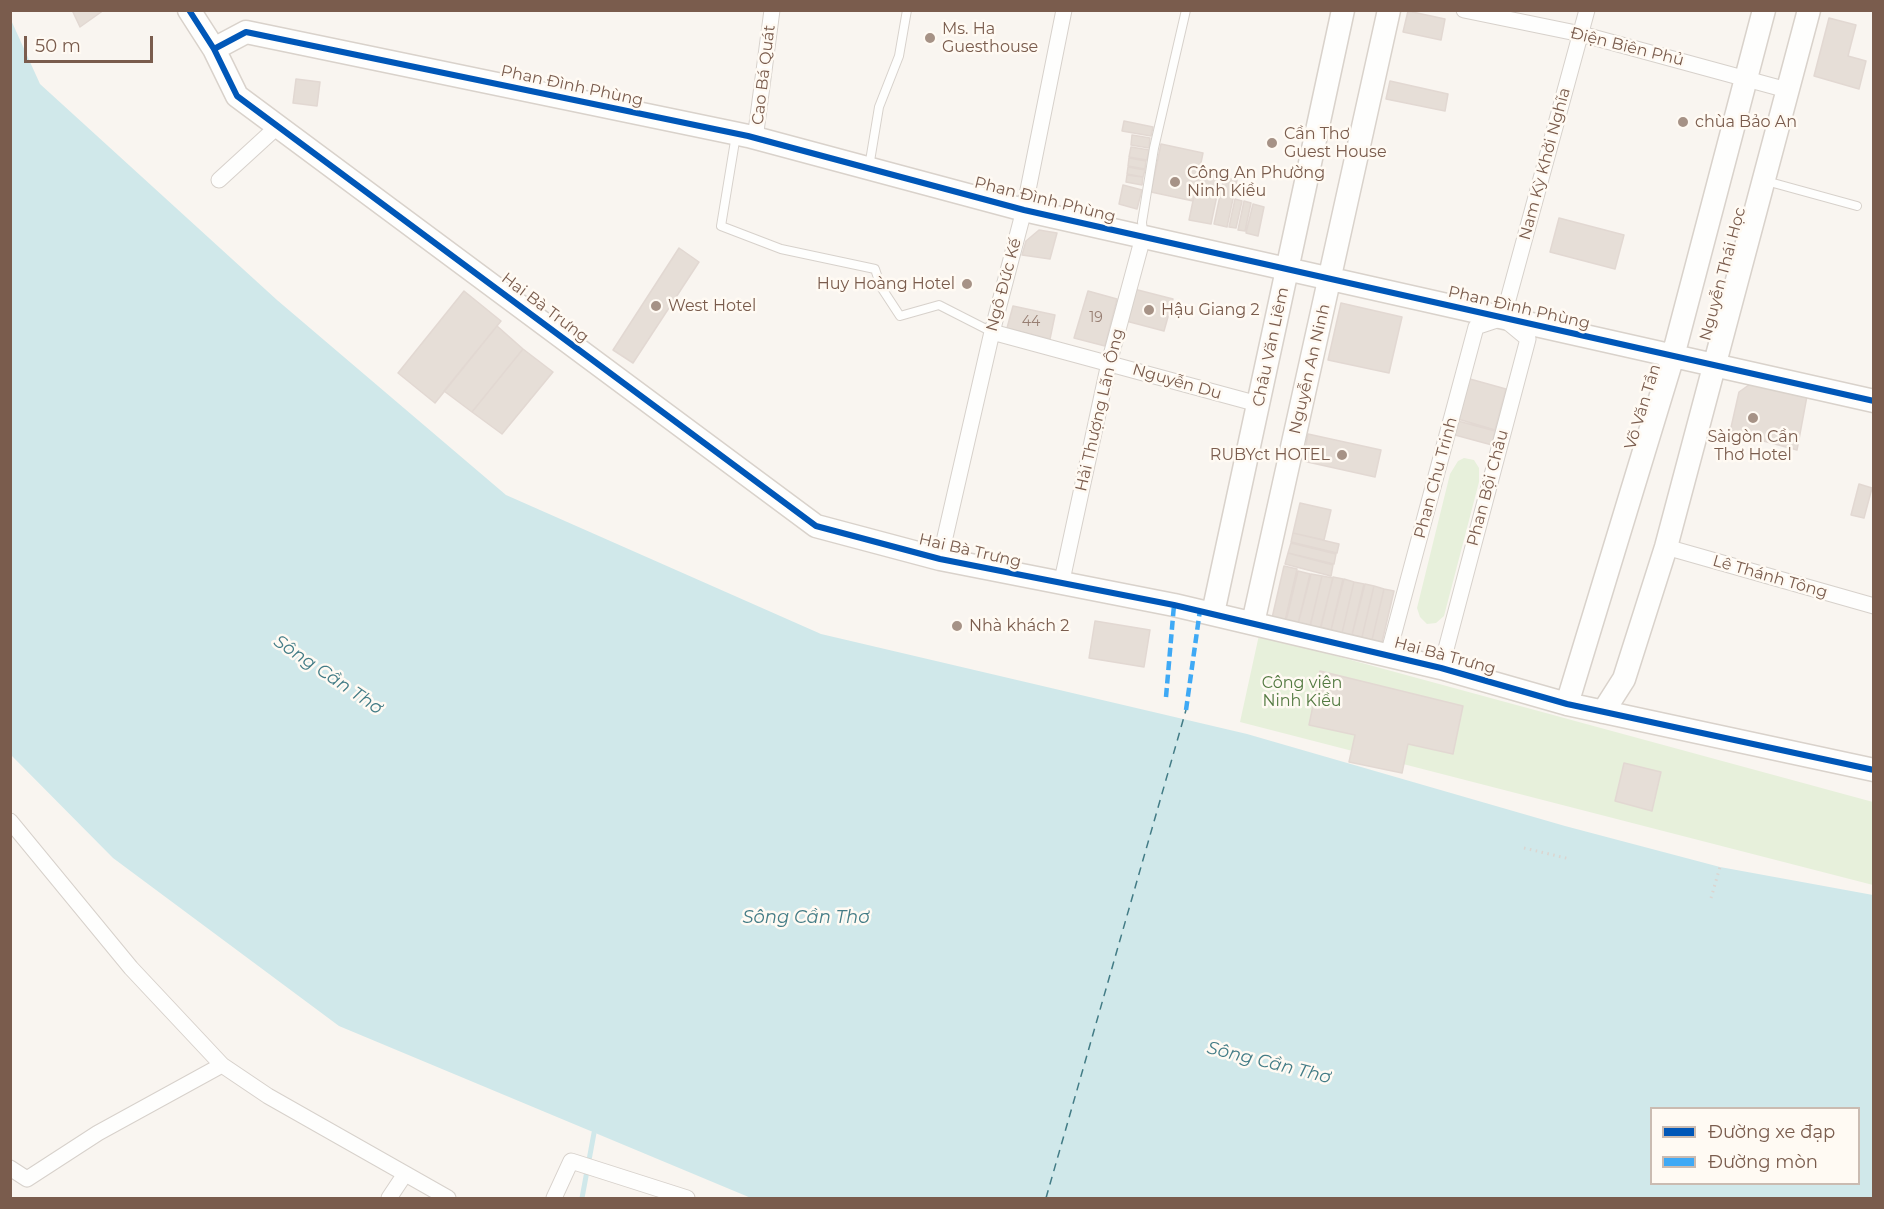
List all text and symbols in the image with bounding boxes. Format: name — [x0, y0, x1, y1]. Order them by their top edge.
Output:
place label: Ms. Ha Guesthouse — [942, 19, 1038, 57]
scale bar — [27, 24, 156, 62]
street label: Cao Bá Quát — [748, 24, 780, 126]
street label: Điện Biên Phủ — [1568, 24, 1686, 70]
marker: Ms. Ha Guesthouse — [923, 31, 937, 45]
text: 50 m — [35, 35, 81, 57]
street label: Phan Đình Phùng — [499, 62, 645, 110]
street label: Nam Kỳ Khởi Nghĩa — [1515, 86, 1575, 242]
place label: chùa Bảo An — [1695, 112, 1797, 132]
marker: chùa Bảo An — [1676, 115, 1690, 129]
place label: Cần Thơ Guest House — [1284, 124, 1387, 162]
marker: Cần Thơ Guest House — [1265, 136, 1279, 150]
place label: Công An Phường Ninh Kiều — [1187, 163, 1325, 201]
street label: Phan Đình Phùng — [972, 173, 1118, 227]
marker: Công An Phường Ninh Kiều — [1168, 175, 1182, 189]
street label: Nguyễn Thái Học — [1696, 205, 1750, 343]
street label: Ngô Đức Kế — [982, 236, 1026, 334]
street label: Hai Bà Trưng — [498, 269, 592, 347]
place label: Huy Hoàng Hotel — [817, 274, 955, 294]
marker: Huy Hoàng Hotel — [960, 277, 974, 291]
street label: Phan Đình Phùng — [1446, 282, 1592, 334]
street label: Châu Văn Liêm — [1249, 286, 1293, 408]
place label: West Hotel — [668, 296, 756, 316]
marker: West Hotel — [649, 299, 663, 313]
place label: Hậu Giang 2 — [1161, 300, 1260, 320]
street label: Nguyễn An Ninh — [1286, 302, 1334, 436]
marker: Hậu Giang 2 — [1142, 303, 1156, 317]
house number: 19 — [1089, 310, 1103, 326]
house number: 44 — [1022, 314, 1040, 330]
street label: Hải Thượng Lãn Ông — [1072, 327, 1128, 493]
street label: Nguyễn Du — [1130, 360, 1224, 404]
street label: Võ Văn Tần — [1621, 362, 1665, 452]
marker: Sàigòn Cần Thơ Hotel — [1746, 411, 1760, 425]
street label: Phan Chu Trinh — [1411, 415, 1461, 541]
place label: Sàigòn Cần Thơ Hotel — [1707, 427, 1799, 465]
street label: Phan Bội Châu — [1463, 428, 1513, 548]
place label: RUBYct HOTEL — [1210, 445, 1330, 465]
marker: RUBYct HOTEL — [1335, 448, 1349, 462]
street label: Hai Bà Trưng — [917, 530, 1023, 572]
street label: Lê Thánh Tông — [1710, 551, 1830, 603]
place label: Nhà khách 2 — [969, 616, 1069, 636]
marker: Nhà khách 2 — [950, 619, 964, 633]
water label: Sông Cần Thơ — [269, 631, 387, 719]
street label: Hai Bà Trưng — [1392, 633, 1498, 679]
park label: Công viên Ninh Kiều — [1262, 673, 1342, 711]
water label: Sông Cần Thơ — [743, 907, 869, 929]
water label: Sông Cần Thơ — [1205, 1037, 1333, 1089]
legend — [1650, 1107, 1860, 1185]
text: Đường xe đạp — [1708, 1121, 1835, 1143]
text: Đường mòn — [1708, 1151, 1818, 1173]

